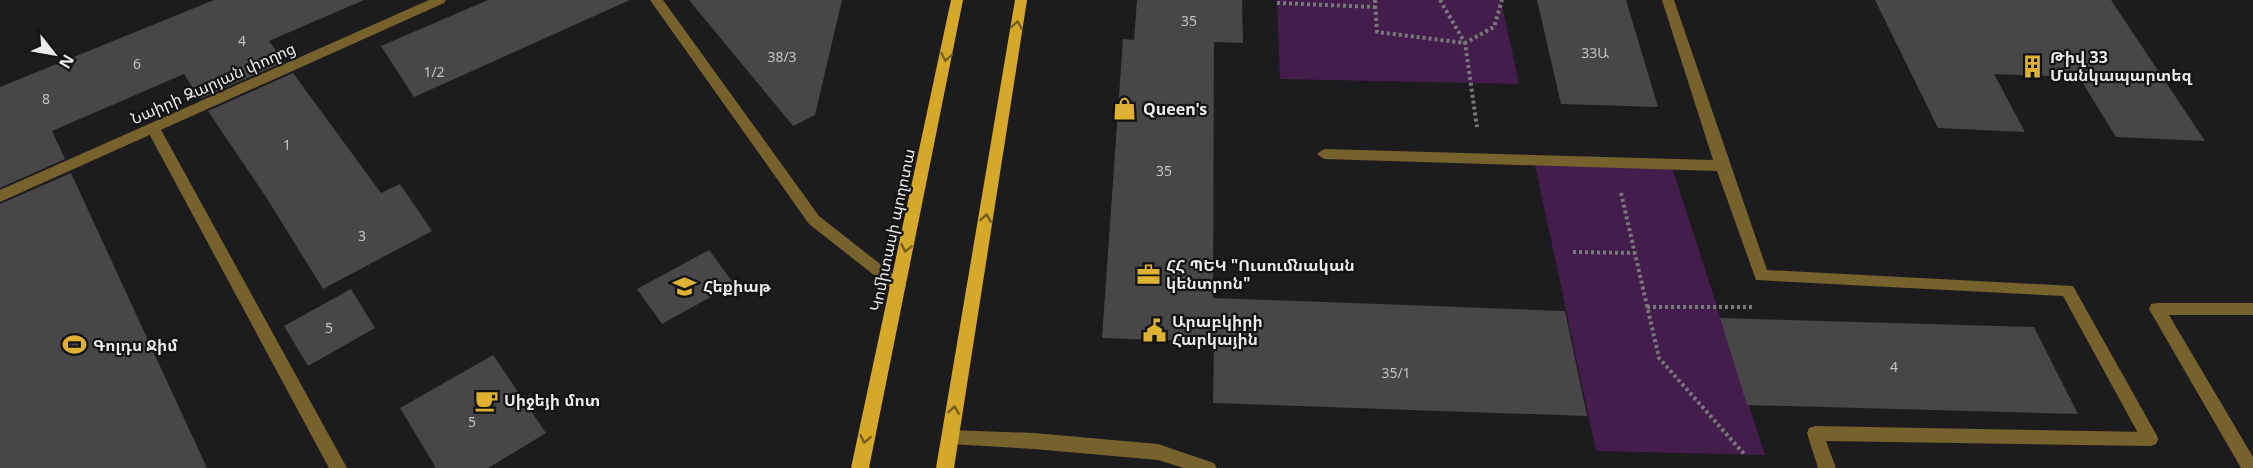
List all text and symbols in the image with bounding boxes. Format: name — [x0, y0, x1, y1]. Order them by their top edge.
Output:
house number: 35 — [1181, 11, 1197, 30]
one-way arrow — [1010, 21, 1023, 31]
north arrow — [24, 24, 84, 84]
house number: 4 — [238, 31, 246, 50]
street label: Նաիրի Զարյան փողոց — [127, 37, 299, 129]
house number: 33Ա — [1581, 43, 1609, 62]
place label: Թիվ 33 Մանկապարտեզ — [2050, 46, 2192, 86]
house number: 38/3 — [767, 47, 797, 66]
text: N — [54, 50, 80, 73]
one-way arrow — [940, 52, 953, 62]
building icon: Թիվ 33 Մանկապարտեզ — [2019, 53, 2045, 79]
house number: 6 — [133, 54, 141, 73]
house number: 1/2 — [423, 62, 445, 81]
house number: 8 — [42, 89, 50, 108]
shop icon: Queen's — [1112, 96, 1138, 122]
place label: Queen's — [1143, 98, 1207, 120]
house number: 1 — [283, 135, 291, 154]
street label: Կոմիտասի պողոտա — [864, 147, 920, 313]
house number: 35 — [1156, 161, 1172, 180]
one-way arrow — [979, 213, 991, 222]
house number: 3 — [358, 226, 366, 245]
one-way arrow — [901, 243, 914, 253]
place label: ՀՀ ՊԵԿ "Ուսումնական կենտրոն" — [1166, 254, 1355, 294]
office icon: ՀՀ ՊԵԿ "Ուսումնական կենտրոն" — [1135, 261, 1161, 287]
school or university icon: Հեքիաթ — [672, 273, 698, 299]
place label: Հեքիաթ — [703, 275, 772, 297]
place label: Արաբկիրի Հարկային — [1172, 310, 1263, 350]
public building icon: Արաբկիրի Հարկային — [1141, 317, 1167, 343]
house number: 5 — [325, 318, 333, 337]
sports icon: Գոլդս Ջիմ — [62, 332, 88, 358]
place label: Գոլդս Ջիմ — [93, 334, 178, 356]
house number: 4 — [1890, 357, 1898, 376]
house number: 35/1 — [1381, 363, 1411, 382]
cafe icon: Սիջեյի մոտ — [473, 387, 499, 413]
place label: Սիջեյի մոտ — [504, 389, 600, 411]
one-way arrow — [948, 406, 960, 415]
house number: 5 — [468, 412, 476, 431]
one-way arrow — [859, 434, 872, 444]

